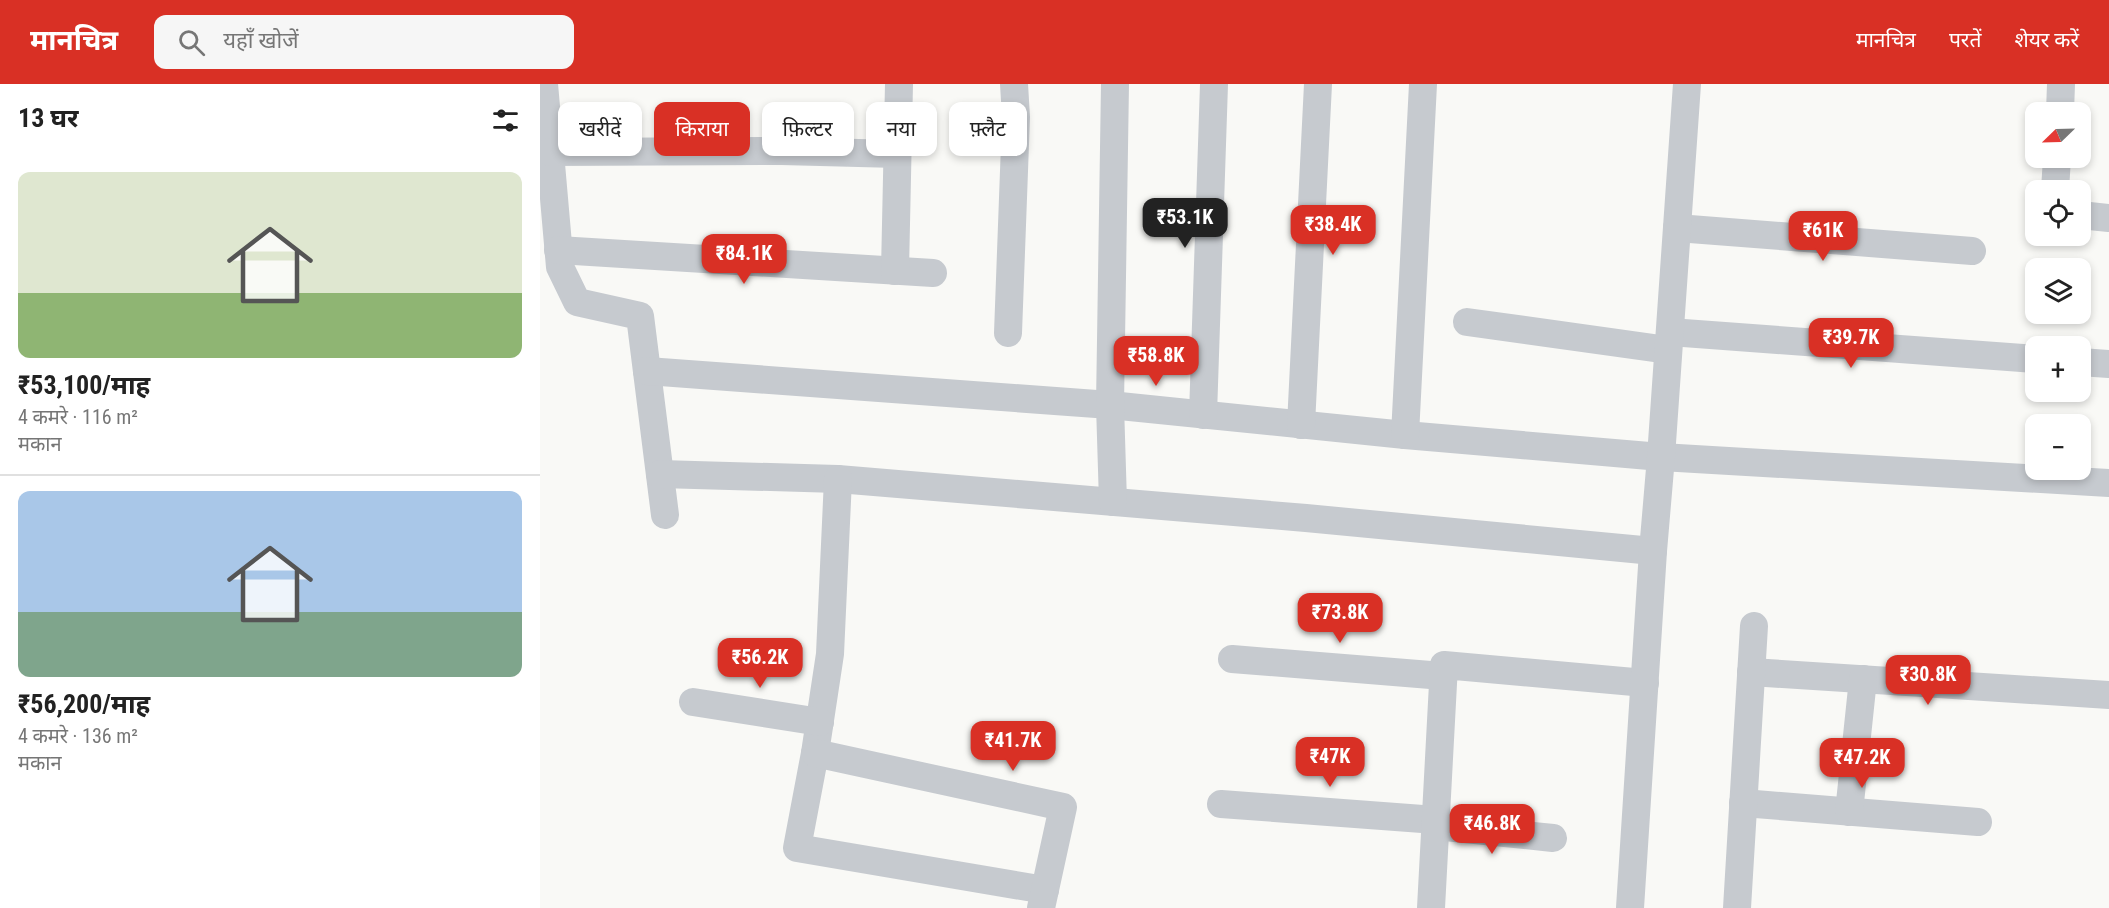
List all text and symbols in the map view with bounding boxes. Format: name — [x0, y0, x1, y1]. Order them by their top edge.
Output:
search box — [154, 15, 574, 69]
text: मानचित्र — [30, 24, 118, 57]
icon: search — [175, 26, 208, 59]
text: यहाँ खोजें — [223, 28, 298, 53]
text: मानचित्र — [1856, 28, 1916, 52]
text: परतें — [1949, 28, 1981, 52]
text: शेयर करें — [2014, 28, 2079, 52]
chip: खरीदें — [558, 102, 642, 156]
chip: किराया — [654, 102, 750, 156]
chip: फ़िल्टर — [762, 102, 854, 156]
chip: नया — [866, 102, 937, 156]
chip: फ़्लैट — [949, 102, 1027, 156]
north arrow — [2025, 102, 2091, 168]
map controls — [2025, 102, 2091, 480]
text: 13 घर — [18, 103, 79, 133]
icon: filters — [489, 104, 522, 137]
button: locate — [2025, 180, 2091, 246]
pin: ₹53.1K — [1136, 198, 1234, 249]
text: ₹53.1K — [1157, 205, 1213, 229]
pin: ₹38.4K — [1284, 205, 1382, 256]
icon: home — [216, 211, 324, 319]
pin: ₹61K — [1787, 211, 1859, 262]
text: ₹38.4K — [1305, 212, 1361, 236]
text: ₹61K — [1803, 218, 1843, 242]
pin: ₹84.1K — [695, 234, 793, 285]
text: ₹84.1K — [716, 241, 772, 265]
button: layers — [2025, 258, 2091, 324]
pin: ₹39.7K — [1802, 318, 1900, 369]
text: ₹39.7K — [1823, 325, 1879, 349]
pin: ₹58.8K — [1107, 336, 1205, 387]
button: + — [2025, 336, 2091, 402]
text: ₹58.8K — [1128, 343, 1184, 367]
text: ₹53,100/माह — [18, 370, 150, 400]
text: 4 कमरे · 116 m² — [18, 405, 138, 429]
button: − — [2025, 414, 2091, 480]
text: मकान — [18, 432, 62, 456]
icon: home — [216, 530, 324, 638]
pin: ₹73.8K — [1291, 593, 1389, 644]
text: ₹73.8K — [1312, 600, 1368, 624]
pin: ₹56.2K — [711, 638, 809, 689]
text: ₹56.2K — [732, 645, 788, 669]
pin: ₹30.8K — [1879, 655, 1977, 706]
text: ₹30.8K — [1900, 662, 1956, 686]
text: ₹56,200/माह — [18, 689, 150, 719]
pin: ₹41.7K — [964, 721, 1062, 772]
text: 4 कमरे · 136 m² — [18, 724, 138, 748]
text: ₹41.7K — [985, 728, 1041, 752]
pin: ₹47K — [1294, 737, 1366, 788]
pin: ₹47.2K — [1813, 738, 1911, 789]
text: ₹47K — [1310, 744, 1350, 768]
text: ₹47.2K — [1834, 745, 1890, 769]
text: मकान — [18, 751, 62, 775]
pin: ₹46.8K — [1443, 804, 1541, 855]
text: ₹46.8K — [1464, 811, 1520, 835]

